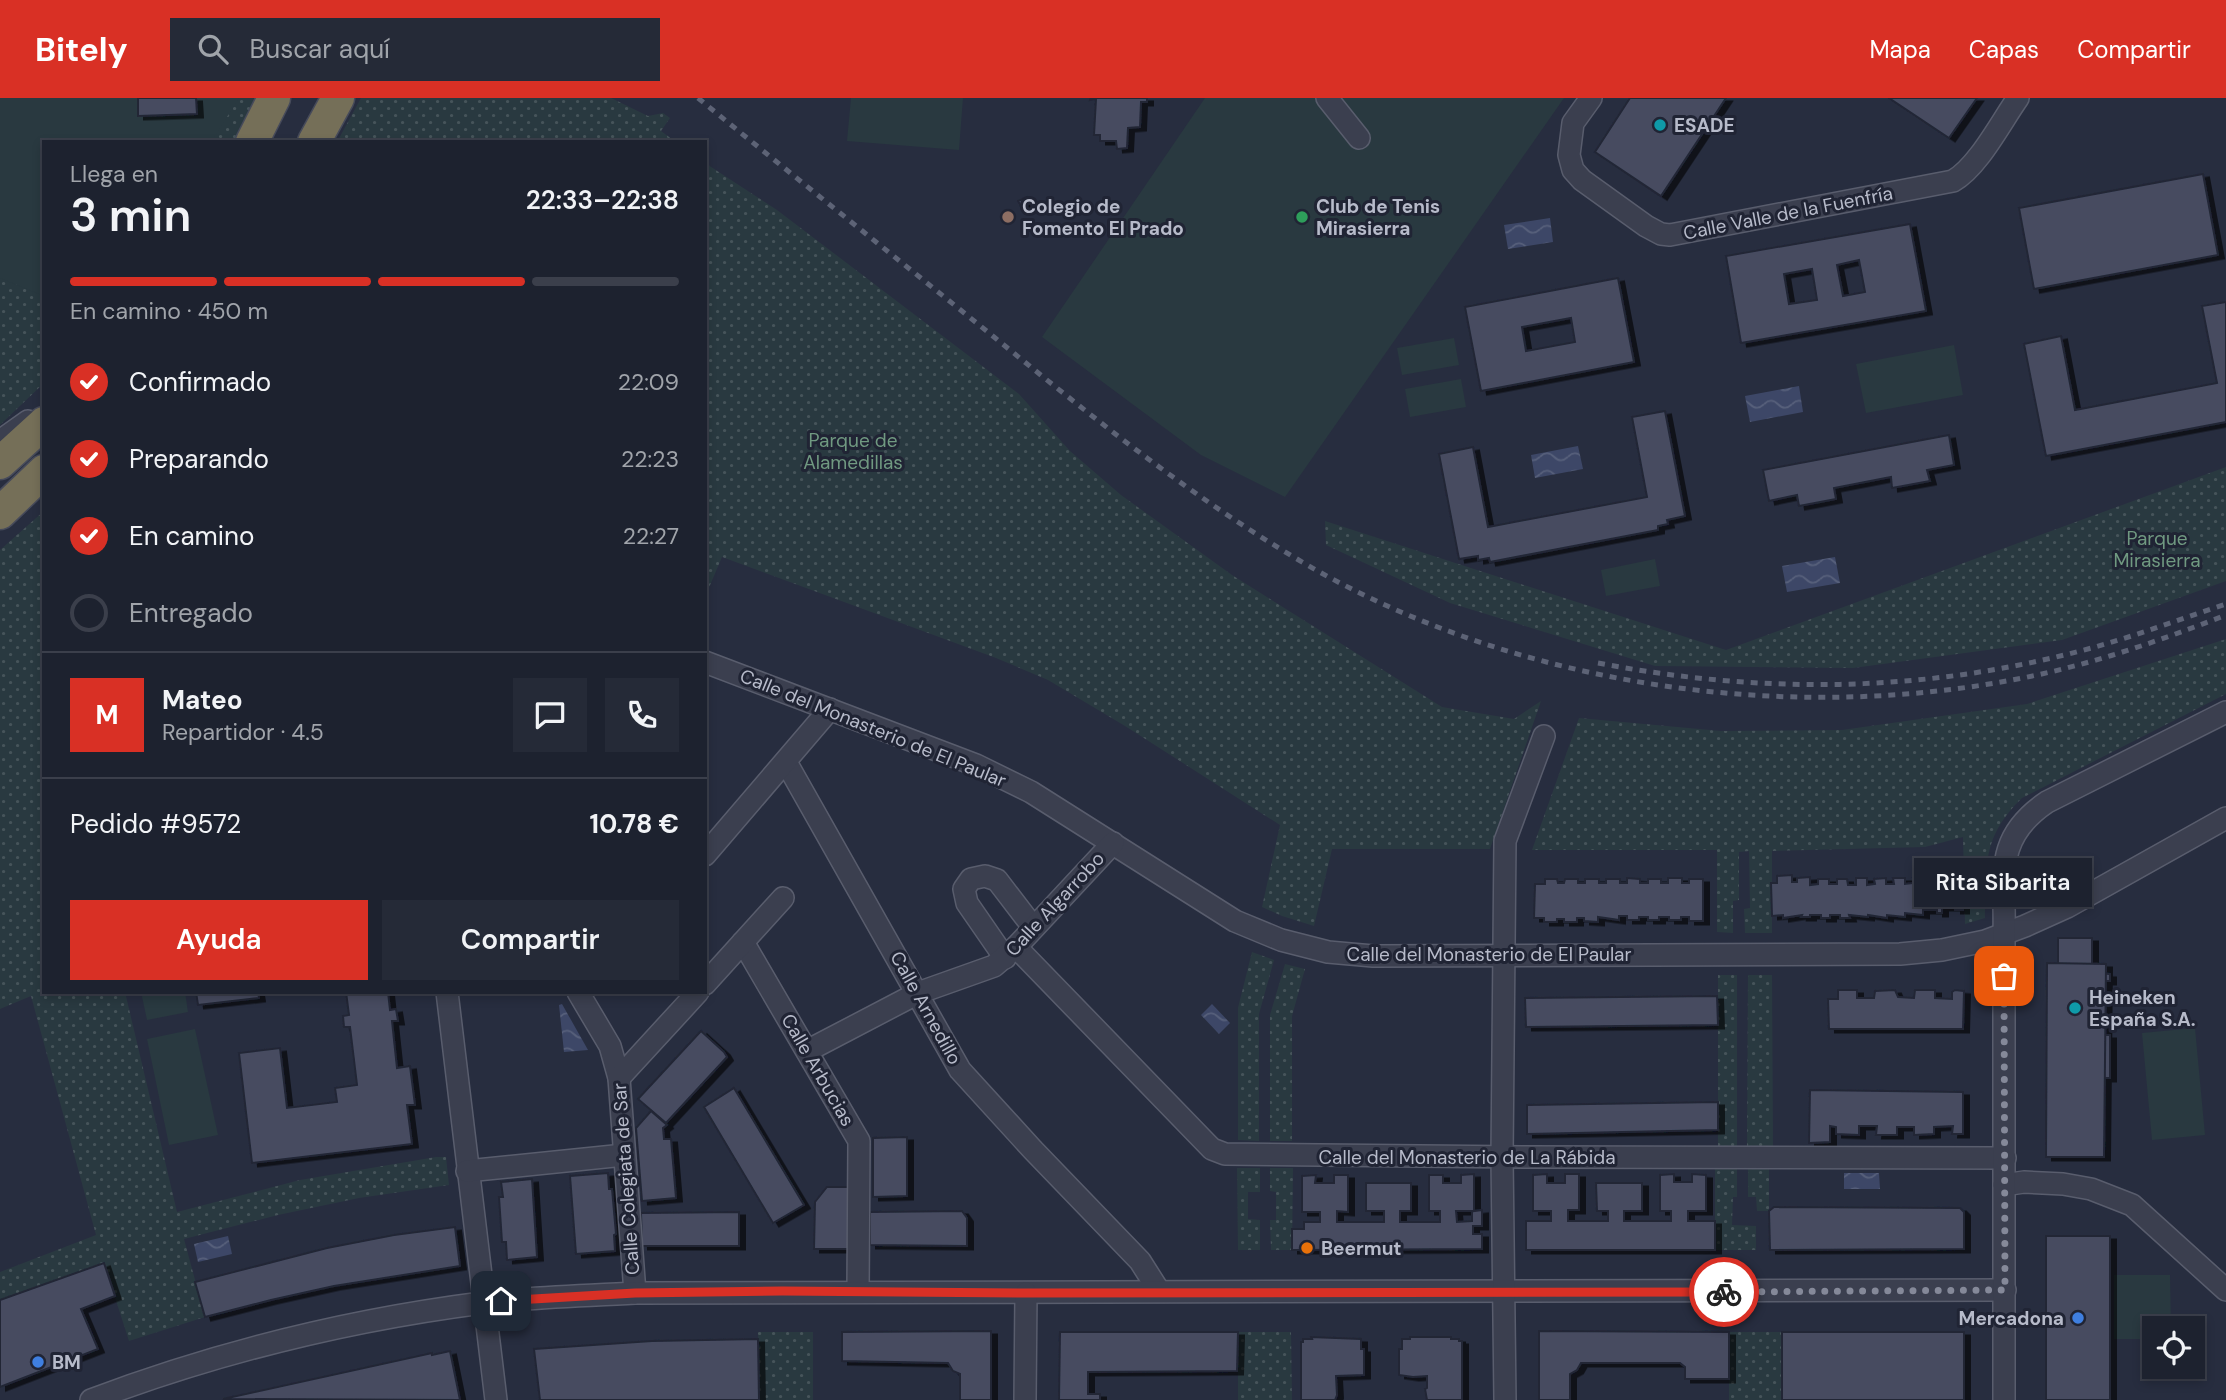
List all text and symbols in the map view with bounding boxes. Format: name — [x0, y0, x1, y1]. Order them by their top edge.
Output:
search box — [170, 18, 660, 81]
text: Bitely — [35, 28, 128, 71]
icon: search — [194, 30, 232, 68]
text: Buscar aquí — [250, 32, 390, 66]
text: Mapa — [1869, 34, 1931, 65]
text: Capas — [1969, 34, 2039, 65]
text: Compartir — [2077, 34, 2191, 65]
place label: ESADE — [1674, 113, 1735, 138]
marker: ESADE — [1652, 117, 1668, 133]
text: Llega en — [70, 159, 158, 189]
street label: Calle Valle de la Fuenfría — [1681, 180, 1895, 246]
text: 22:33–22:38 — [526, 183, 679, 217]
text: 3 min — [70, 185, 191, 245]
place label: Colegio de Fomento El Prado — [1022, 194, 1184, 241]
place label: Club de Tenis Mirasierra — [1316, 194, 1440, 241]
marker: Colegio de Fomento El Prado — [1000, 209, 1016, 225]
marker: Club de Tenis Mirasierra — [1294, 209, 1310, 225]
text: En camino · 450 m — [70, 296, 268, 326]
icon: check — [70, 363, 108, 401]
text: Confirmado — [129, 365, 271, 399]
text: 22:09 — [618, 367, 679, 397]
park label: Parque de Alamedillas — [803, 428, 903, 475]
icon: check — [70, 440, 108, 478]
text: Preparando — [129, 442, 269, 476]
text: 22:23 — [621, 444, 679, 474]
icon: check — [70, 517, 108, 555]
text: En camino — [129, 519, 254, 553]
text: 22:27 — [623, 521, 679, 551]
park label: Parque Mirasierra — [2113, 526, 2201, 573]
text: Entregado — [129, 596, 253, 630]
street label: Calle del Monasterio de El Paular — [736, 663, 1010, 793]
button: chat — [513, 678, 587, 752]
button: phone — [605, 678, 679, 752]
text: Mateo — [162, 683, 243, 717]
text: M — [95, 698, 119, 732]
text: Repartidor · 4.5 — [162, 717, 324, 747]
text: Pedido #9572 — [70, 807, 241, 841]
text: 10.78 € — [590, 807, 679, 841]
street label: Calle Algarrobo — [1000, 846, 1110, 962]
callout: Rita Sibarita — [1915, 857, 2093, 906]
text: Rita Sibarita — [1936, 867, 2070, 897]
button: Ayuda — [70, 900, 368, 980]
button: Compartir — [382, 900, 679, 980]
street label: Calle del Monasterio de El Paular — [1347, 942, 1631, 967]
pin — [1974, 946, 2034, 1006]
street label: Calle Arnedillo — [885, 947, 967, 1069]
icon: bag — [1985, 957, 2023, 995]
place label: Heineken España S.A. — [2089, 985, 2196, 1032]
marker: Heineken España S.A. — [2067, 1000, 2083, 1016]
street label: Calle Arbucias — [776, 1009, 860, 1131]
street label: Calle Colegiata de Sar — [607, 1082, 645, 1276]
street label: Calle del Monasterio de La Rábida — [1319, 1145, 1616, 1170]
place label: Beermut — [1321, 1236, 1402, 1261]
marker: Beermut — [1299, 1240, 1315, 1256]
courier — [1689, 1257, 1759, 1327]
pin — [471, 1271, 531, 1331]
icon: bike — [1705, 1273, 1743, 1311]
icon: home — [482, 1282, 520, 1320]
place label: Mercadona — [1959, 1306, 2064, 1331]
marker: Mercadona — [2070, 1310, 2086, 1326]
map controls — [2142, 1316, 2205, 1379]
button: locate — [2142, 1316, 2205, 1379]
place label: BM — [52, 1350, 81, 1375]
marker: BM — [30, 1354, 46, 1370]

